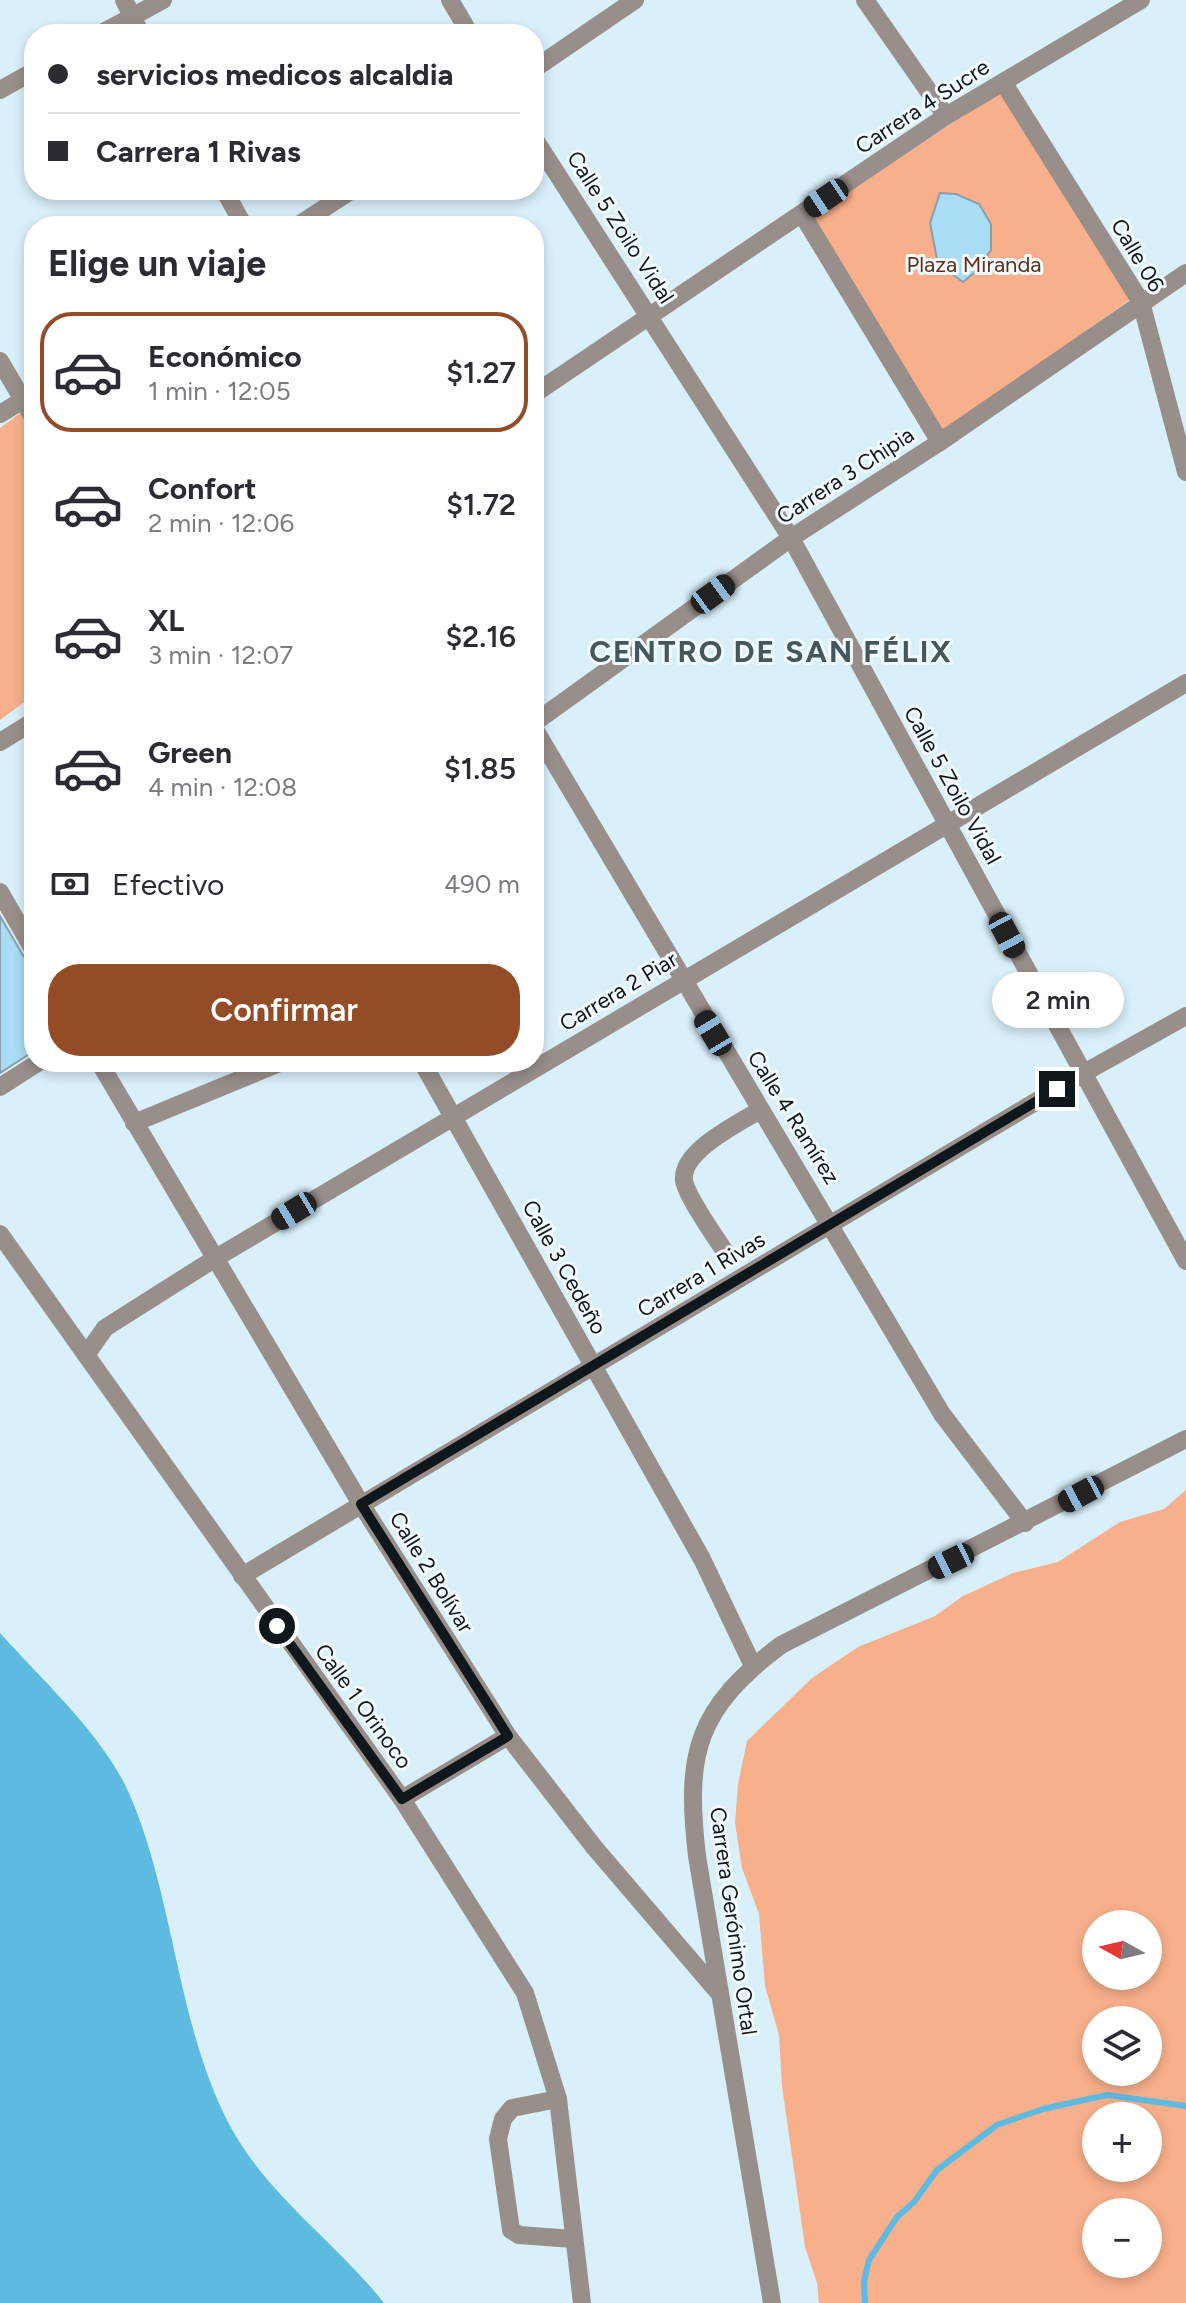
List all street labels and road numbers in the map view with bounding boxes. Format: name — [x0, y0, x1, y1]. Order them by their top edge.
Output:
street label: Carrera 4 Sucre — [850, 53, 994, 160]
street label: Calle 5 Zoilo Vidal — [561, 146, 680, 309]
street label: Calle 06 — [1105, 214, 1170, 297]
street label: Carrera 3 Chipia — [772, 421, 919, 530]
street label: Calle 5 Zoilo Vidal — [898, 701, 1007, 869]
street label: Carrera 2 Piar — [555, 946, 682, 1037]
street label: Calle 4 Ramírez — [742, 1046, 845, 1189]
street label: Calle 3 Cedeño — [517, 1195, 613, 1339]
street label: Carrera 1 Rivas — [633, 1226, 770, 1323]
street label: Calle 2 Bolívar — [384, 1507, 480, 1638]
street label: Calle 1 Orinoco — [309, 1638, 418, 1774]
street label: Carrera Gerónimo Ortal — [704, 1805, 763, 2037]

